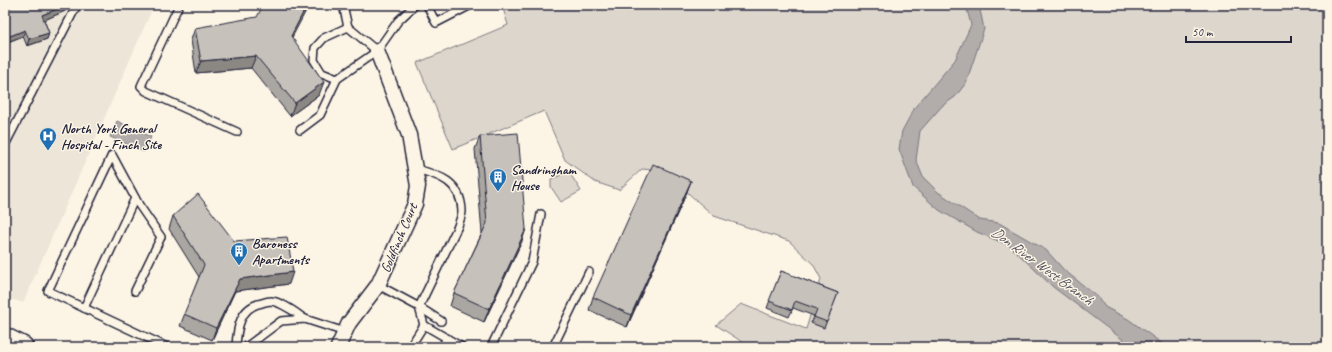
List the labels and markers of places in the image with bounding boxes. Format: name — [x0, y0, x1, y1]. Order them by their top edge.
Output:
place label: North York General Hospital - Finch Site — [61, 120, 162, 153]
hospital icon: North York General Hospital - Finch Site — [38, 126, 58, 151]
place label: Sandringham House — [511, 161, 578, 194]
building icon: Sandringham House — [488, 167, 508, 192]
place label: Baroness Apartments — [252, 235, 311, 268]
building icon: Baroness Apartments — [229, 241, 249, 266]

